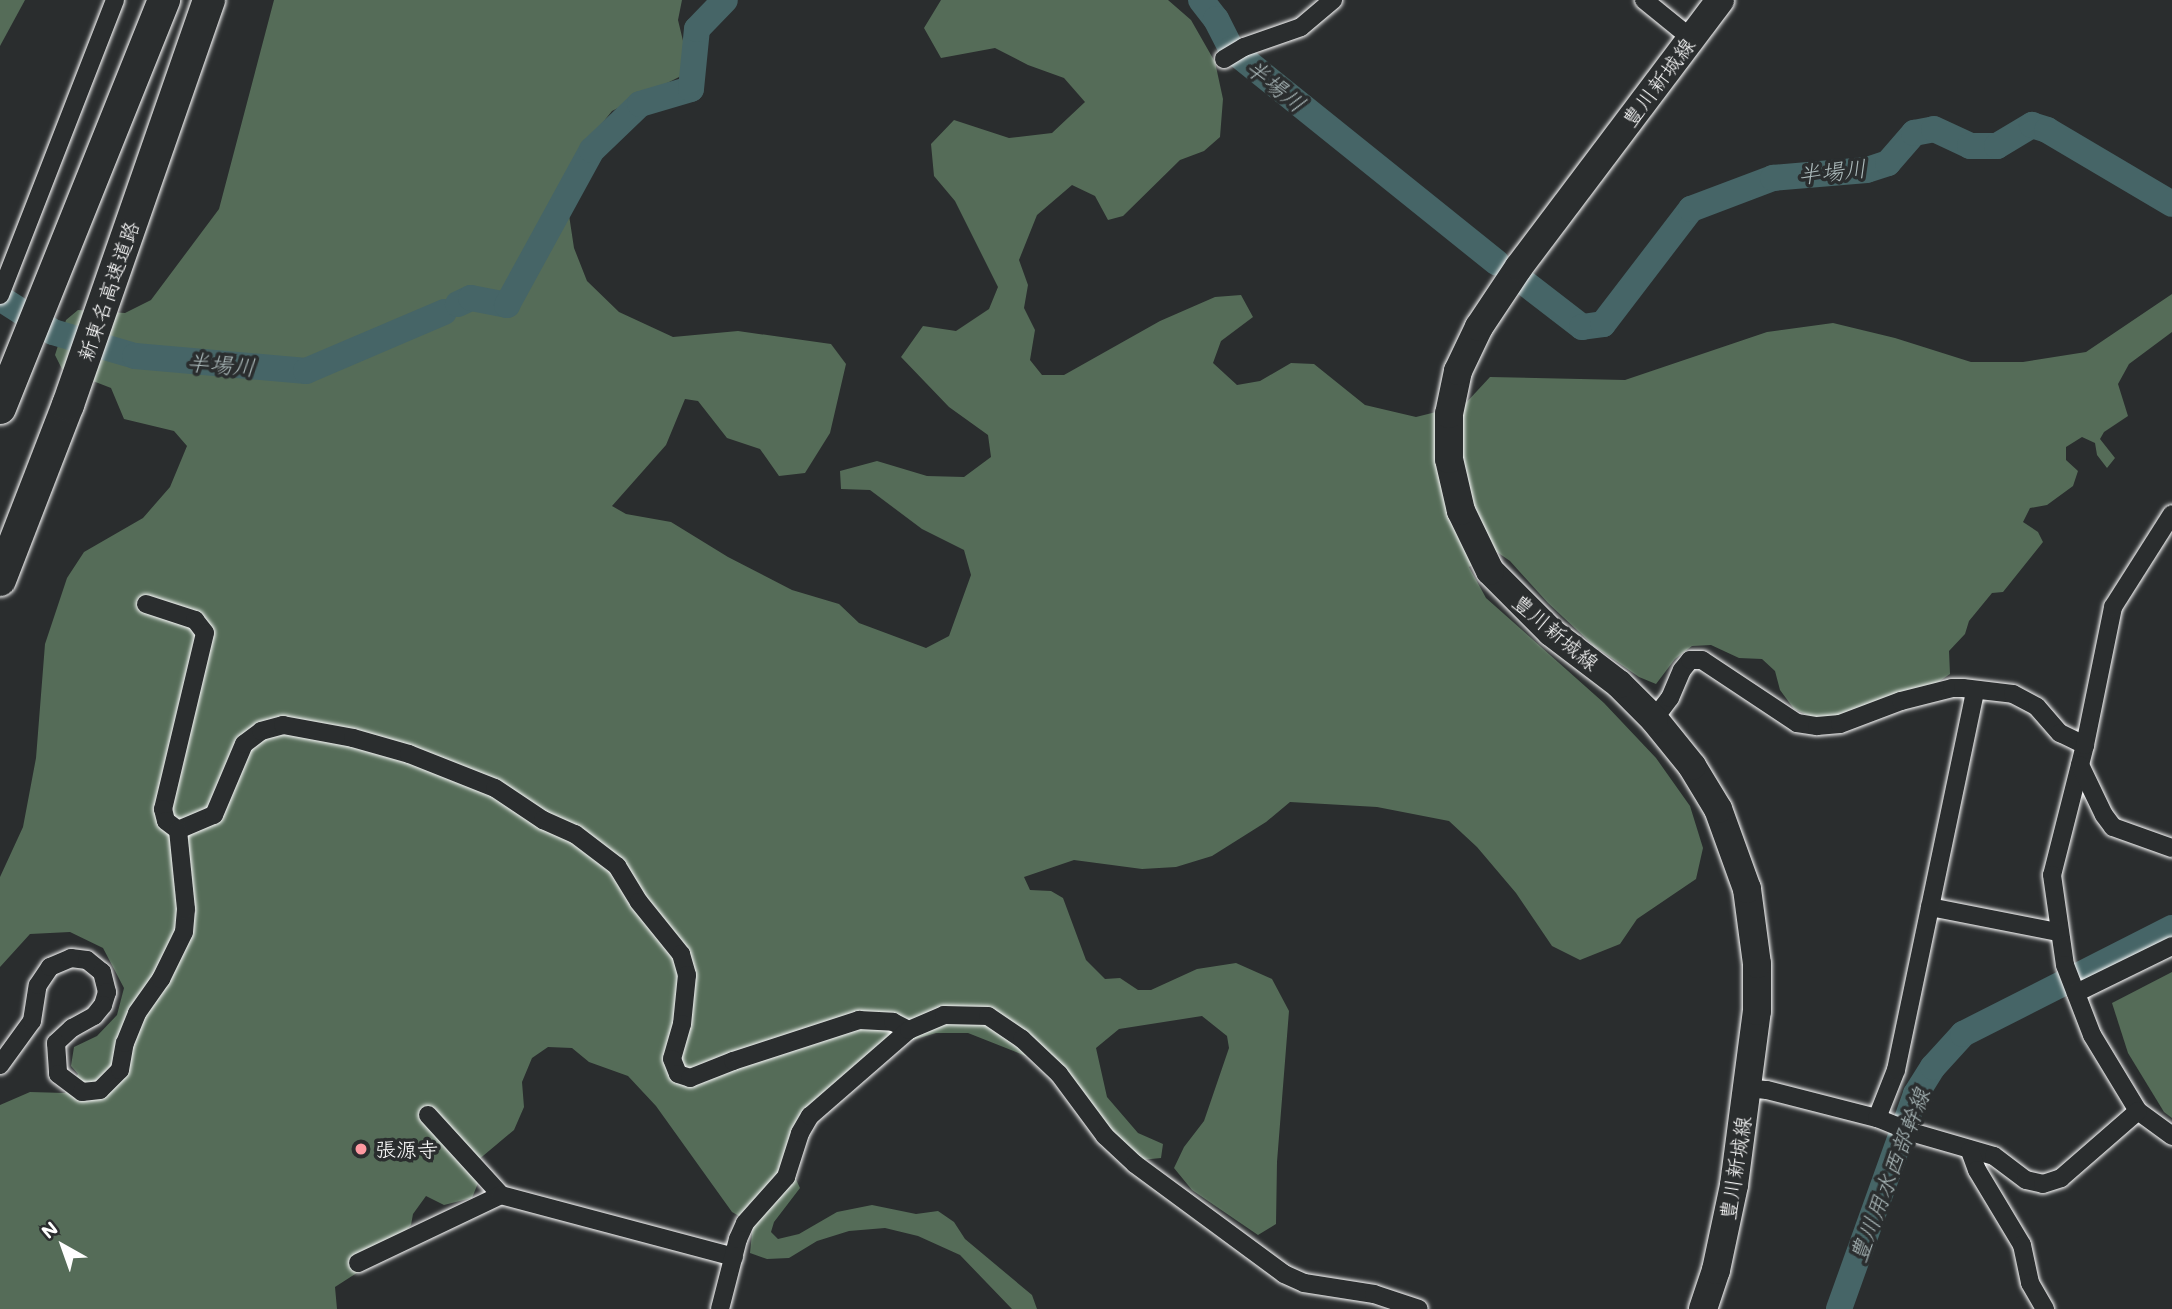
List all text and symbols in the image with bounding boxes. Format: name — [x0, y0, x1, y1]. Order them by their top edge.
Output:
street label: 豊川新城線 — [1616, 32, 1700, 132]
water label: 半場川 — [1241, 53, 1311, 117]
water label: 半場川 — [1796, 154, 1868, 188]
street label: 新東名高速道路 — [72, 217, 144, 365]
water label: 半場川 — [185, 347, 257, 381]
street label: 豊川新城線 — [1508, 589, 1604, 675]
water label: 豊川用水西部幹線 — [1843, 1084, 1935, 1266]
street label: 豊川新城線 — [1714, 1114, 1756, 1222]
place label: 張源寺 — [375, 1136, 438, 1162]
marker: 張源寺 — [353, 1141, 369, 1157]
north arrow — [28, 1211, 98, 1281]
text: N — [36, 1215, 63, 1244]

